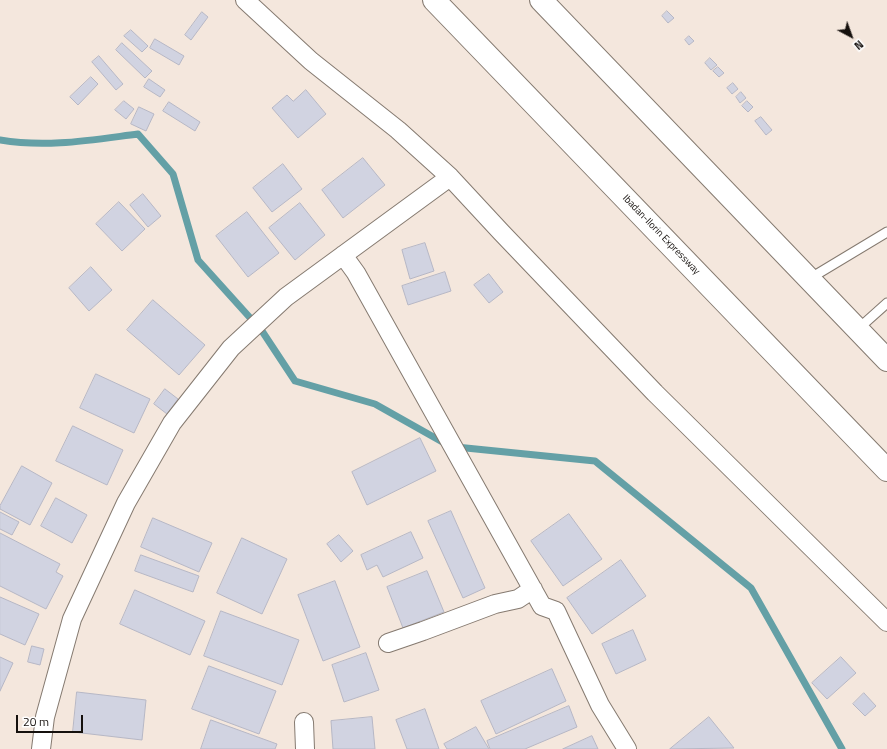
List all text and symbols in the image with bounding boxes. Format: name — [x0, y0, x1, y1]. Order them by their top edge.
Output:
north arrow — [831, 16, 871, 56]
text: N — [851, 37, 867, 54]
street label: Ibadan-Ilorin Expressway — [620, 193, 702, 277]
scale bar — [18, 707, 85, 733]
text: 20 m — [23, 712, 49, 731]

